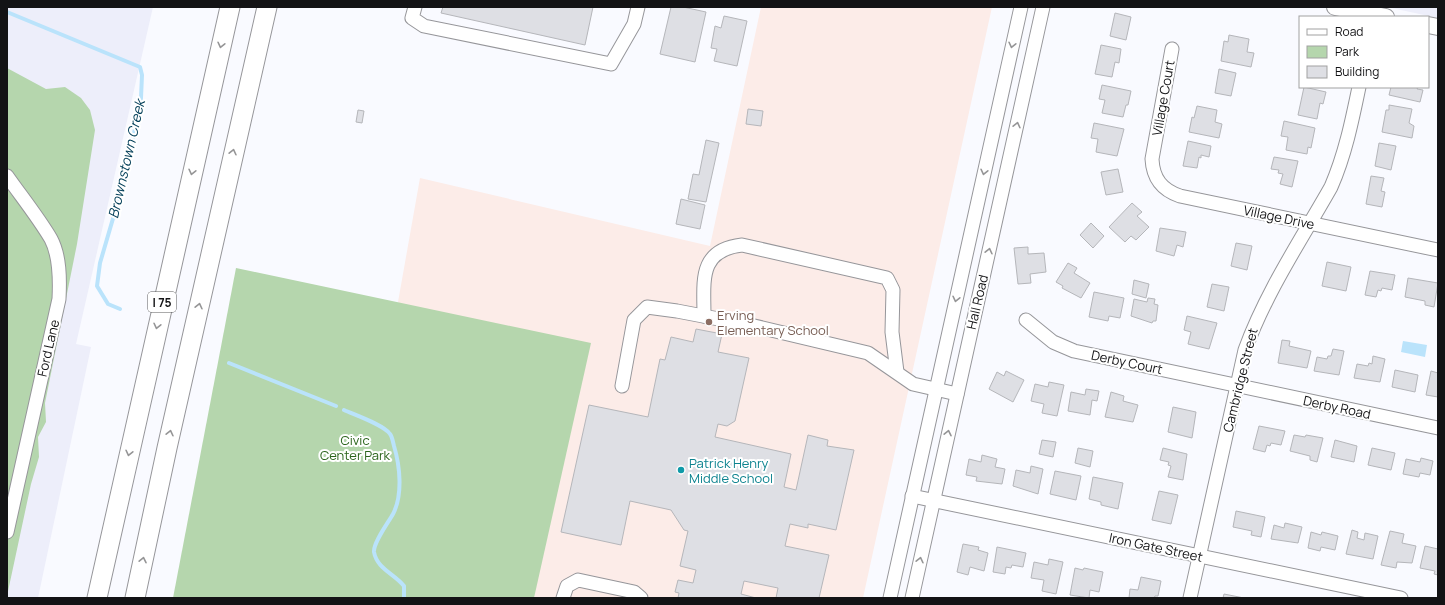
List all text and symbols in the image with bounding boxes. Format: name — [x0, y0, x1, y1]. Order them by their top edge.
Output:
legend — [1299, 16, 1429, 88]
text: Road — [1335, 23, 1363, 40]
one-way arrow — [217, 42, 225, 48]
one-way arrow — [1009, 42, 1017, 48]
text: Park — [1335, 43, 1360, 60]
street label: Village Court — [1148, 59, 1178, 137]
text: Building — [1335, 63, 1379, 80]
water label: Brownstown Creek — [103, 96, 149, 220]
one-way arrow — [1012, 121, 1020, 128]
one-way arrow — [229, 148, 237, 155]
one-way arrow — [980, 168, 989, 175]
one-way arrow — [188, 169, 196, 175]
street label: Village Drive — [1242, 201, 1317, 233]
one-way arrow — [984, 248, 992, 255]
street label: Hall Road — [962, 273, 992, 331]
road number: I 75 — [148, 292, 176, 312]
one-way arrow — [952, 296, 960, 302]
one-way arrow — [194, 303, 202, 309]
place label: Erving Elementary School — [717, 306, 829, 339]
street label: Ford Lane — [33, 317, 63, 378]
marker: Erving Elementary School — [704, 317, 714, 327]
one-way arrow — [154, 323, 162, 329]
street label: Cambridge Street — [1218, 326, 1262, 434]
street label: Derby Court — [1090, 346, 1164, 378]
street label: Derby Road — [1302, 391, 1372, 423]
one-way arrow — [166, 430, 174, 436]
one-way arrow — [944, 430, 952, 436]
park label: Civic Center Park — [320, 431, 391, 464]
one-way arrow — [125, 449, 133, 456]
place label: Patrick Henry Middle School — [689, 454, 773, 487]
marker: Patrick Henry Middle School — [676, 465, 686, 475]
street label: Iron Gate Street — [1108, 528, 1204, 566]
one-way arrow — [139, 557, 147, 563]
one-way arrow — [916, 557, 924, 563]

